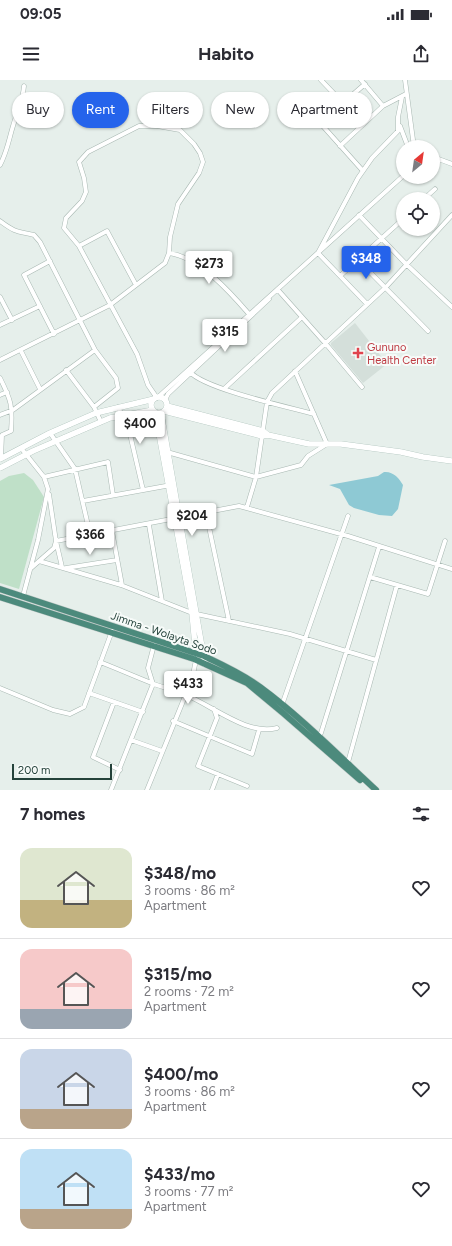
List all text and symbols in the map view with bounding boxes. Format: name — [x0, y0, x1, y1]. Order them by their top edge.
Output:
text: 09:05 — [20, 5, 61, 23]
icon: menu — [20, 43, 42, 65]
text: Habito — [198, 43, 254, 65]
icon: share — [410, 43, 432, 65]
chip: Buy — [12, 92, 64, 128]
chip: Rent — [72, 92, 129, 128]
chip: Filters — [137, 92, 203, 128]
chip: New — [211, 92, 269, 128]
chip: Apartment — [277, 92, 372, 128]
north arrow — [396, 140, 440, 184]
map controls — [396, 140, 440, 236]
button: locate — [396, 192, 440, 236]
pin: $348 — [342, 246, 390, 280]
pin: $273 — [185, 251, 233, 285]
text: $348 — [351, 251, 381, 266]
text: $273 — [194, 256, 224, 271]
pin: $315 — [201, 319, 249, 353]
text: $315 — [211, 324, 239, 339]
place label: Gununo Health Center — [367, 341, 437, 367]
marker: Gununo Health Center — [352, 347, 364, 359]
pin: $400 — [116, 411, 164, 445]
text: $400 — [124, 416, 156, 431]
pin: $204 — [168, 503, 216, 537]
text: $204 — [176, 508, 208, 523]
pin: $366 — [66, 522, 114, 556]
text: $366 — [75, 527, 105, 542]
street label: Jimma - Wolayta Sodo — [109, 609, 219, 658]
pin: $433 — [164, 671, 212, 705]
text: $433 — [173, 676, 203, 691]
scale bar — [12, 762, 112, 781]
text: 200 m — [18, 764, 50, 777]
icon: filters — [410, 803, 432, 825]
text: 7 homes — [20, 804, 85, 824]
text: $348/mo — [144, 863, 216, 883]
icon: home — [52, 864, 100, 912]
icon: heart — [410, 877, 432, 899]
text: 3 rooms · 86 m² — [144, 883, 235, 898]
text: Apartment — [144, 898, 207, 913]
text: $315/mo — [144, 964, 212, 984]
icon: home — [52, 965, 100, 1013]
icon: heart — [410, 978, 432, 1000]
text: 2 rooms · 72 m² — [144, 984, 234, 999]
text: Apartment — [144, 999, 207, 1014]
text: $400/mo — [144, 1064, 218, 1084]
icon: home — [52, 1065, 100, 1113]
icon: heart — [410, 1078, 432, 1100]
text: 3 rooms · 86 m² — [144, 1084, 235, 1099]
text: Apartment — [144, 1099, 207, 1114]
text: $433/mo — [144, 1164, 215, 1184]
icon: home — [52, 1165, 100, 1213]
icon: heart — [410, 1178, 432, 1200]
text: 3 rooms · 77 m² — [144, 1184, 234, 1199]
text: Apartment — [144, 1199, 207, 1214]

